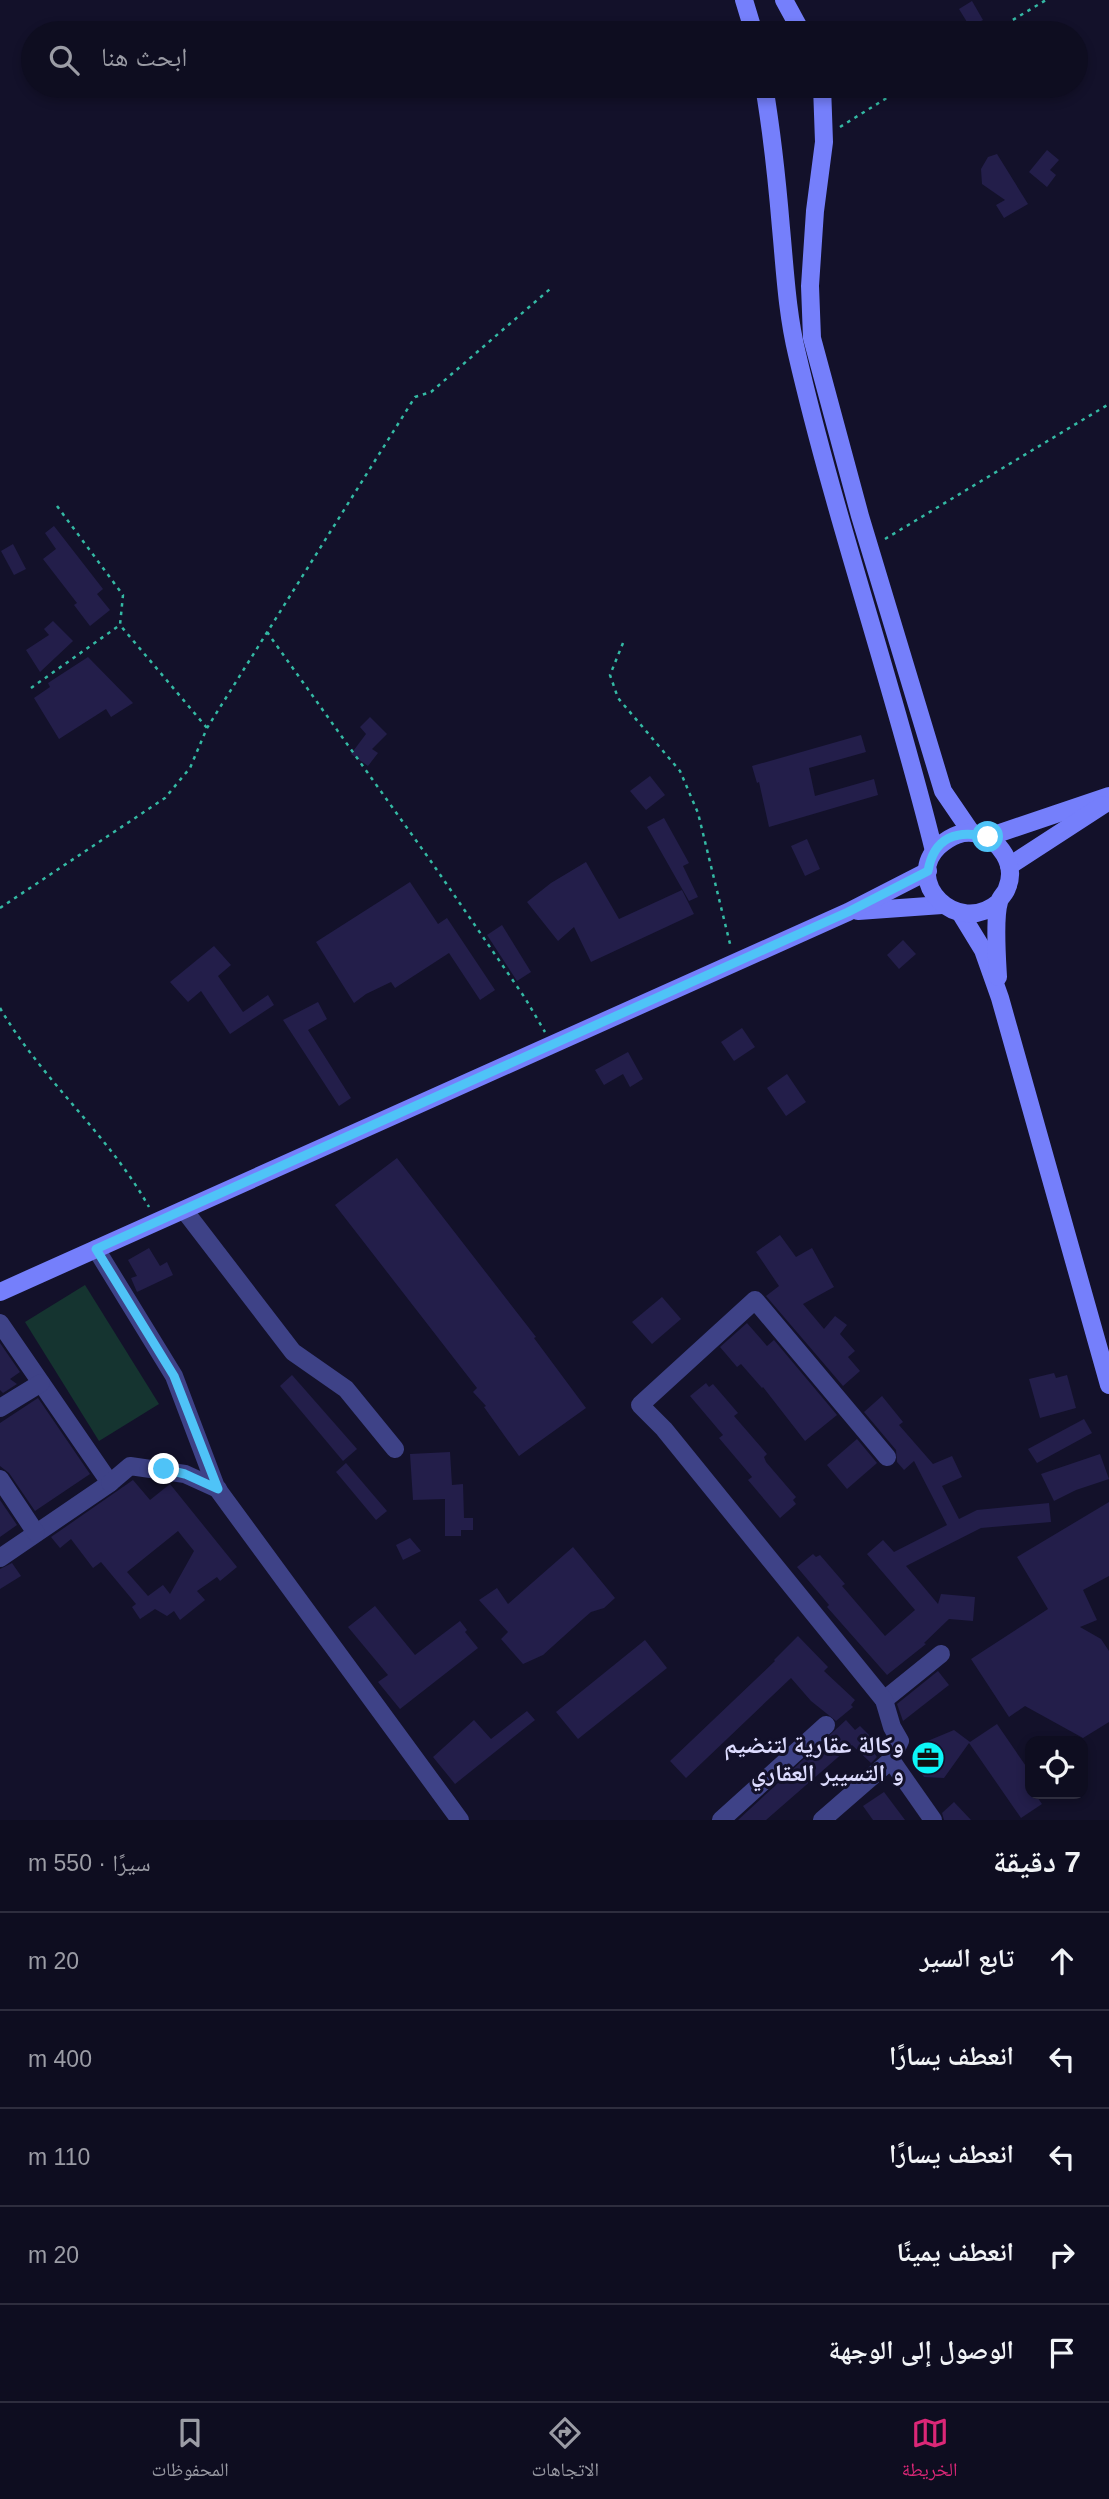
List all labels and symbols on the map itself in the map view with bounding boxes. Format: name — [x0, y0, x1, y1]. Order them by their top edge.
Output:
route start — [972, 821, 1003, 852]
route end — [148, 1453, 179, 1484]
place label: وكالة عقارية لتنضيم و التسيير العقاري — [724, 1731, 904, 1791]
office icon: وكالة عقارية لتنضيم و التسيير العقاري — [909, 1739, 947, 1777]

